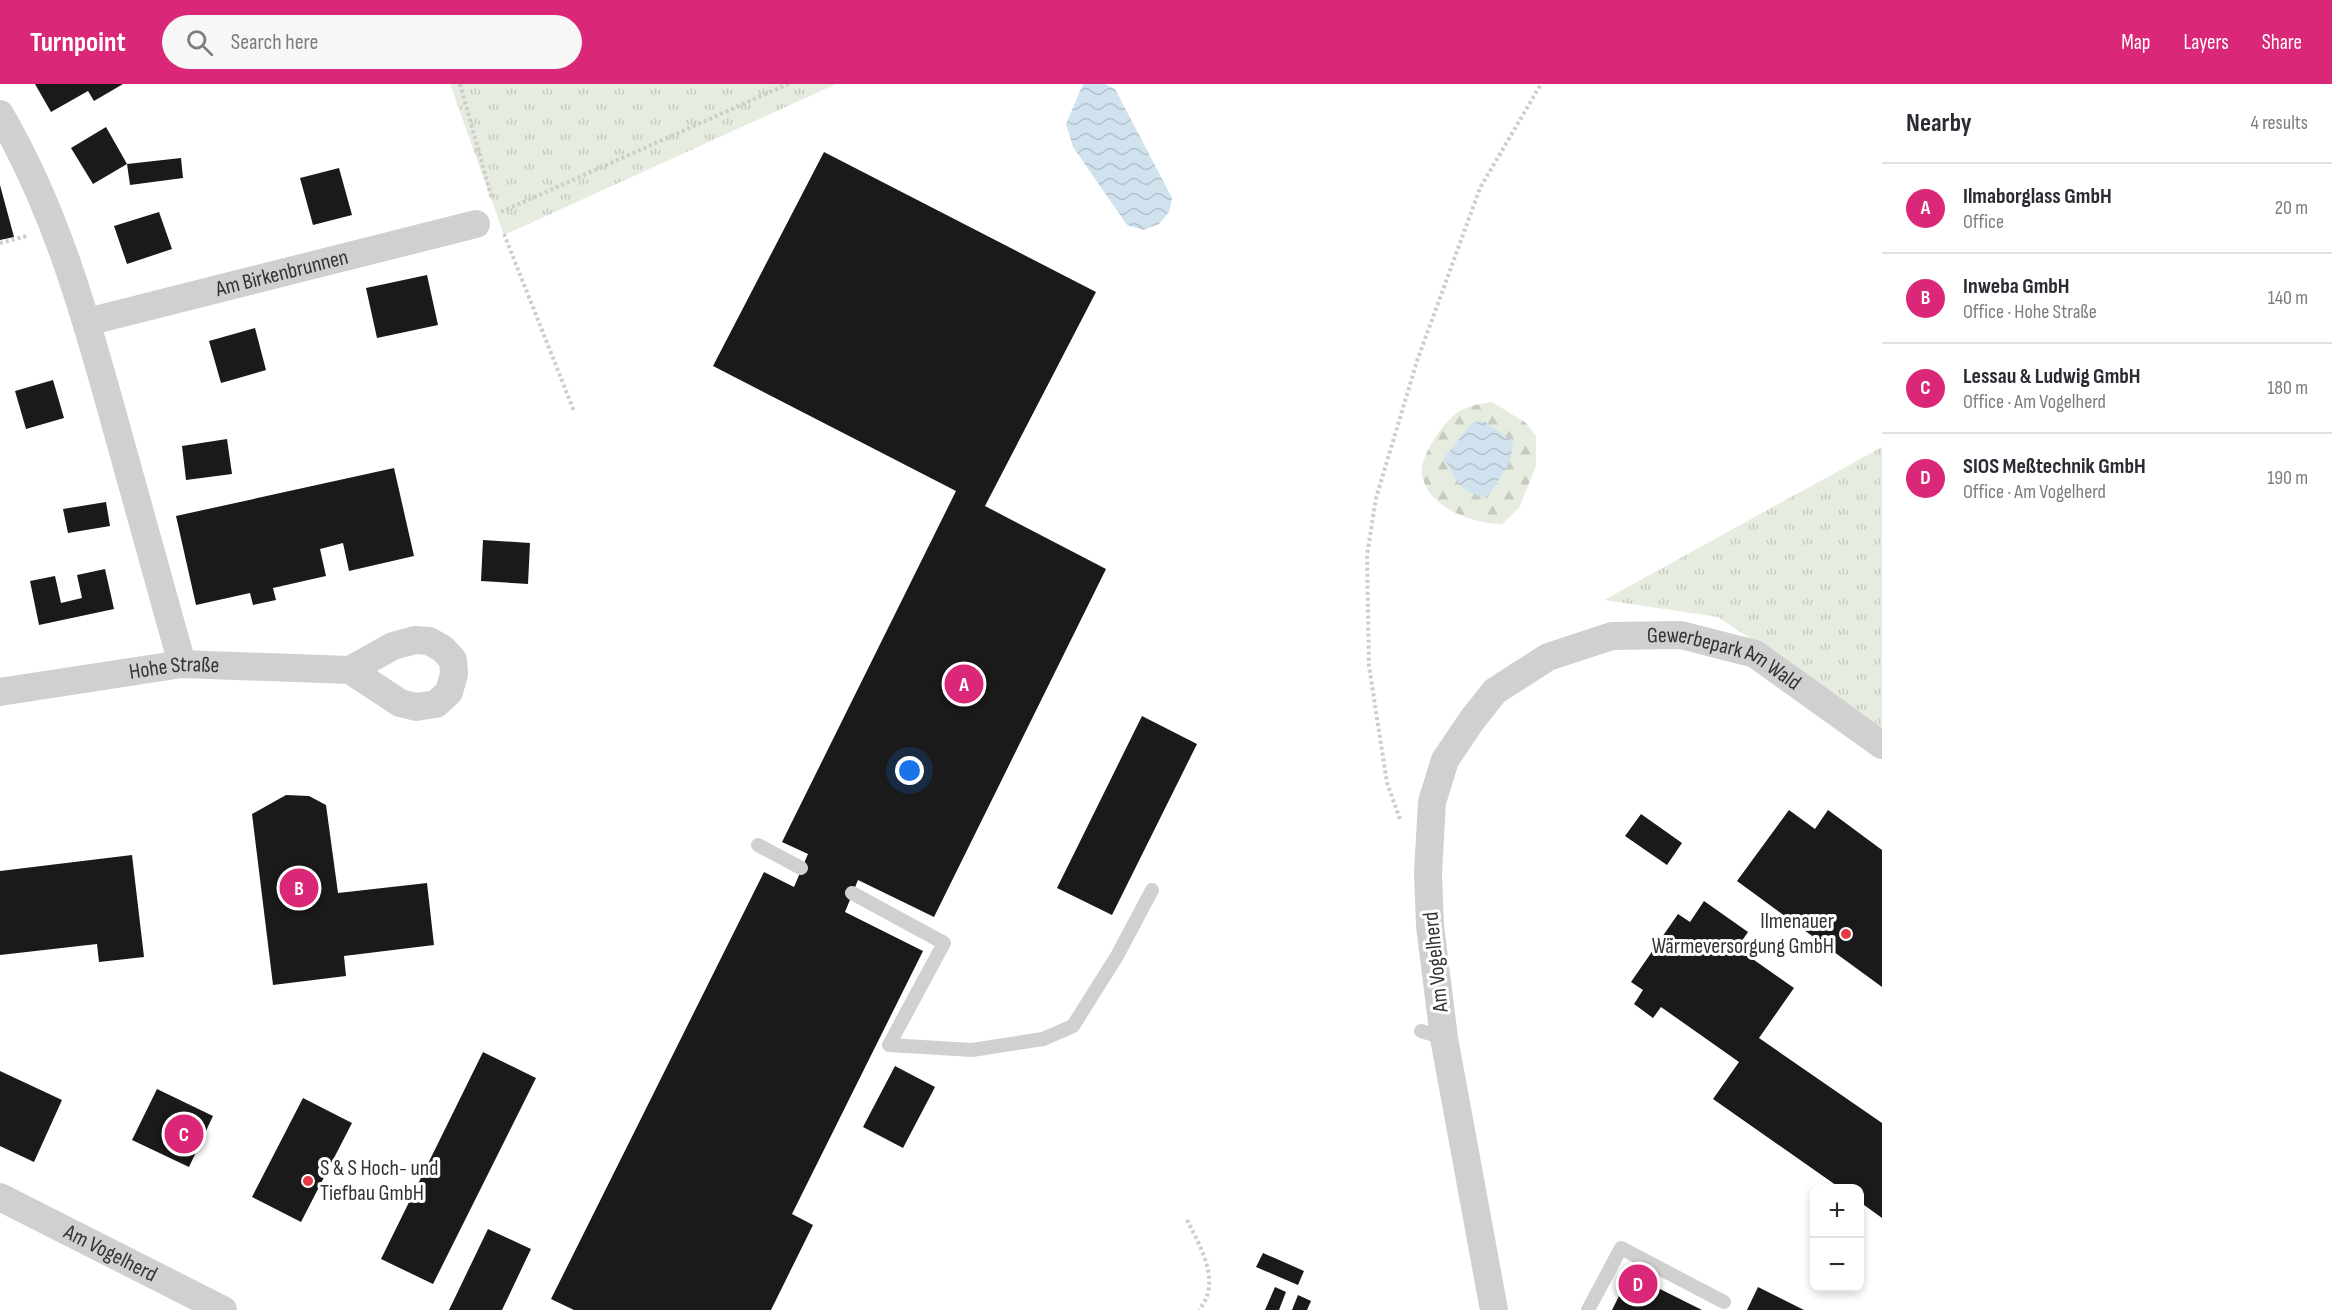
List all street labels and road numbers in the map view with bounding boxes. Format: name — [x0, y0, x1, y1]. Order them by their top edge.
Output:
street label: Am Birkenbrunnen — [212, 243, 351, 303]
street label: Gewerbepark Am Wald — [1647, 621, 1806, 696]
street label: Hohe Straße — [127, 650, 220, 685]
street label: Am Vogelherd — [1417, 910, 1455, 1015]
street label: Am Vogelherd — [59, 1218, 162, 1288]

